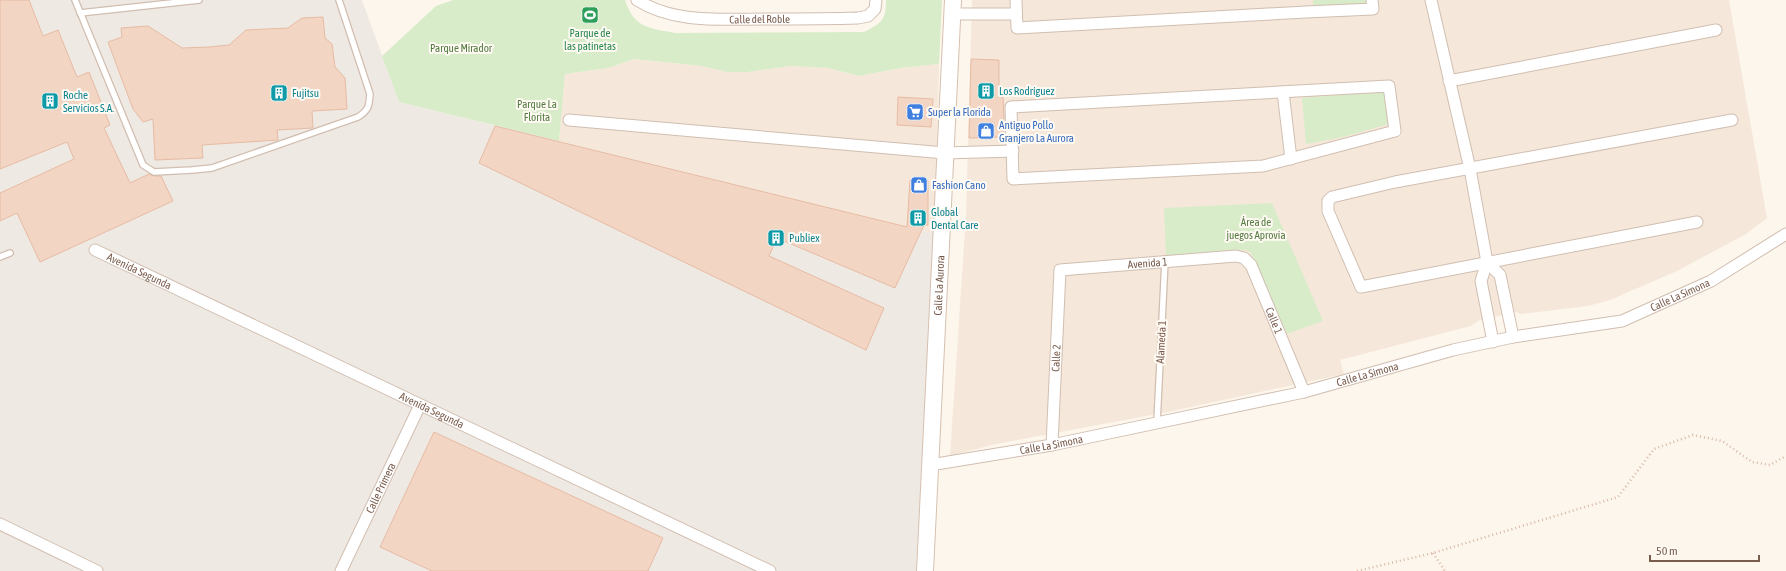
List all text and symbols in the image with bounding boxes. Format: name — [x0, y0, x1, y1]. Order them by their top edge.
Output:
sports icon: Parque de las patinetas — [580, 5, 600, 25]
street label: Calle del Roble — [729, 13, 790, 25]
place label: Parque de las patinetas — [564, 27, 616, 52]
park label: Parque Mirador — [430, 42, 493, 54]
building icon: Los Rodríguez — [976, 81, 996, 101]
building icon: Fujitsu — [269, 83, 289, 103]
place label: Los Rodríguez — [999, 85, 1055, 97]
place label: Fujitsu — [292, 87, 319, 99]
place label: Roche Servicios S.A. — [63, 89, 114, 114]
building icon: Roche Servicios S.A. — [40, 91, 60, 111]
park label: Parque La Florita — [517, 98, 557, 123]
supermarket icon: Super la Florida — [905, 102, 925, 122]
place label: Super la Florida — [928, 106, 991, 118]
place label: Antiguo Pollo Granjero La Aurora — [999, 119, 1074, 144]
shop icon: Antiguo Pollo Granjero La Aurora — [976, 121, 996, 141]
shop icon: Fashion Cano — [909, 175, 929, 195]
place label: Fashion Cano — [932, 179, 986, 191]
place label: Global Dental Care — [931, 206, 979, 231]
building icon: Global Dental Care — [908, 208, 928, 228]
park label: Área de juegos Aprovia — [1226, 216, 1286, 241]
building icon: Publiex — [766, 228, 786, 248]
place label: Publiex — [789, 232, 820, 244]
street label: Avenida Segunda — [105, 251, 173, 291]
street label: Calle La Aurora — [932, 255, 946, 316]
street label: Avenida 1 — [1127, 255, 1168, 271]
street label: Calle La Simona — [1648, 276, 1712, 314]
street label: Calle 1 — [1263, 305, 1285, 335]
street label: Alameda 1 — [1154, 320, 1168, 364]
street label: Calle 2 — [1049, 344, 1063, 372]
street label: Calle La Simona — [1335, 360, 1400, 389]
street label: Avenida Segunda — [398, 390, 466, 431]
street label: Calle La Simona — [1019, 433, 1084, 456]
street label: Calle Primera — [363, 461, 398, 515]
scale bar — [1650, 537, 1759, 563]
text: 50 m — [1656, 544, 1678, 558]

